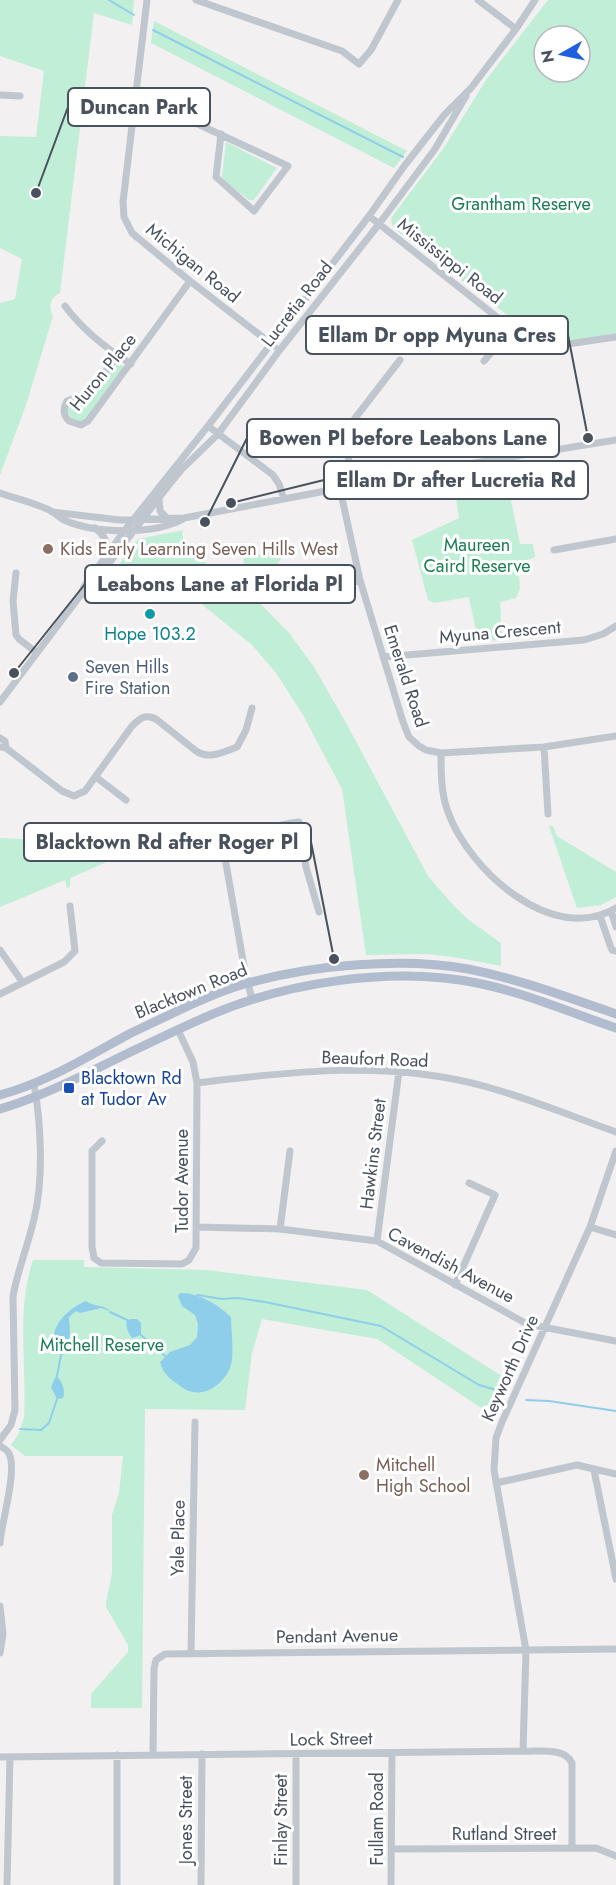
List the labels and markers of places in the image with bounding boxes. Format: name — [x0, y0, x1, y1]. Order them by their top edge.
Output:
callout: Duncan Park — [68, 88, 210, 126]
callout: Ellam Dr opp Myuna Cres — [306, 316, 568, 354]
callout: Bowen Pl before Leabons Lane — [247, 419, 559, 457]
callout: Ellam Dr after Lucretia Rd — [324, 461, 588, 499]
place label: Kids Early Learning Seven Hills West — [60, 536, 338, 562]
marker: Kids Early Learning Seven Hills West — [41, 542, 55, 556]
callout: Leabons Lane at Florida Pl — [85, 565, 355, 603]
marker: Hope 103.2 — [143, 607, 157, 621]
place label: Hope 103.2 — [104, 621, 196, 647]
place label: Seven Hills Fire Station — [85, 654, 170, 701]
marker: Seven Hills Fire Station — [66, 670, 80, 684]
callout: Blacktown Rd after Roger Pl — [24, 823, 311, 861]
place label: Blacktown Rd at Tudor Av — [81, 1065, 182, 1112]
marker: Blacktown Rd at Tudor Av — [62, 1081, 76, 1095]
place label: Mitchell High School — [376, 1452, 470, 1499]
marker: Mitchell High School — [357, 1468, 371, 1482]

